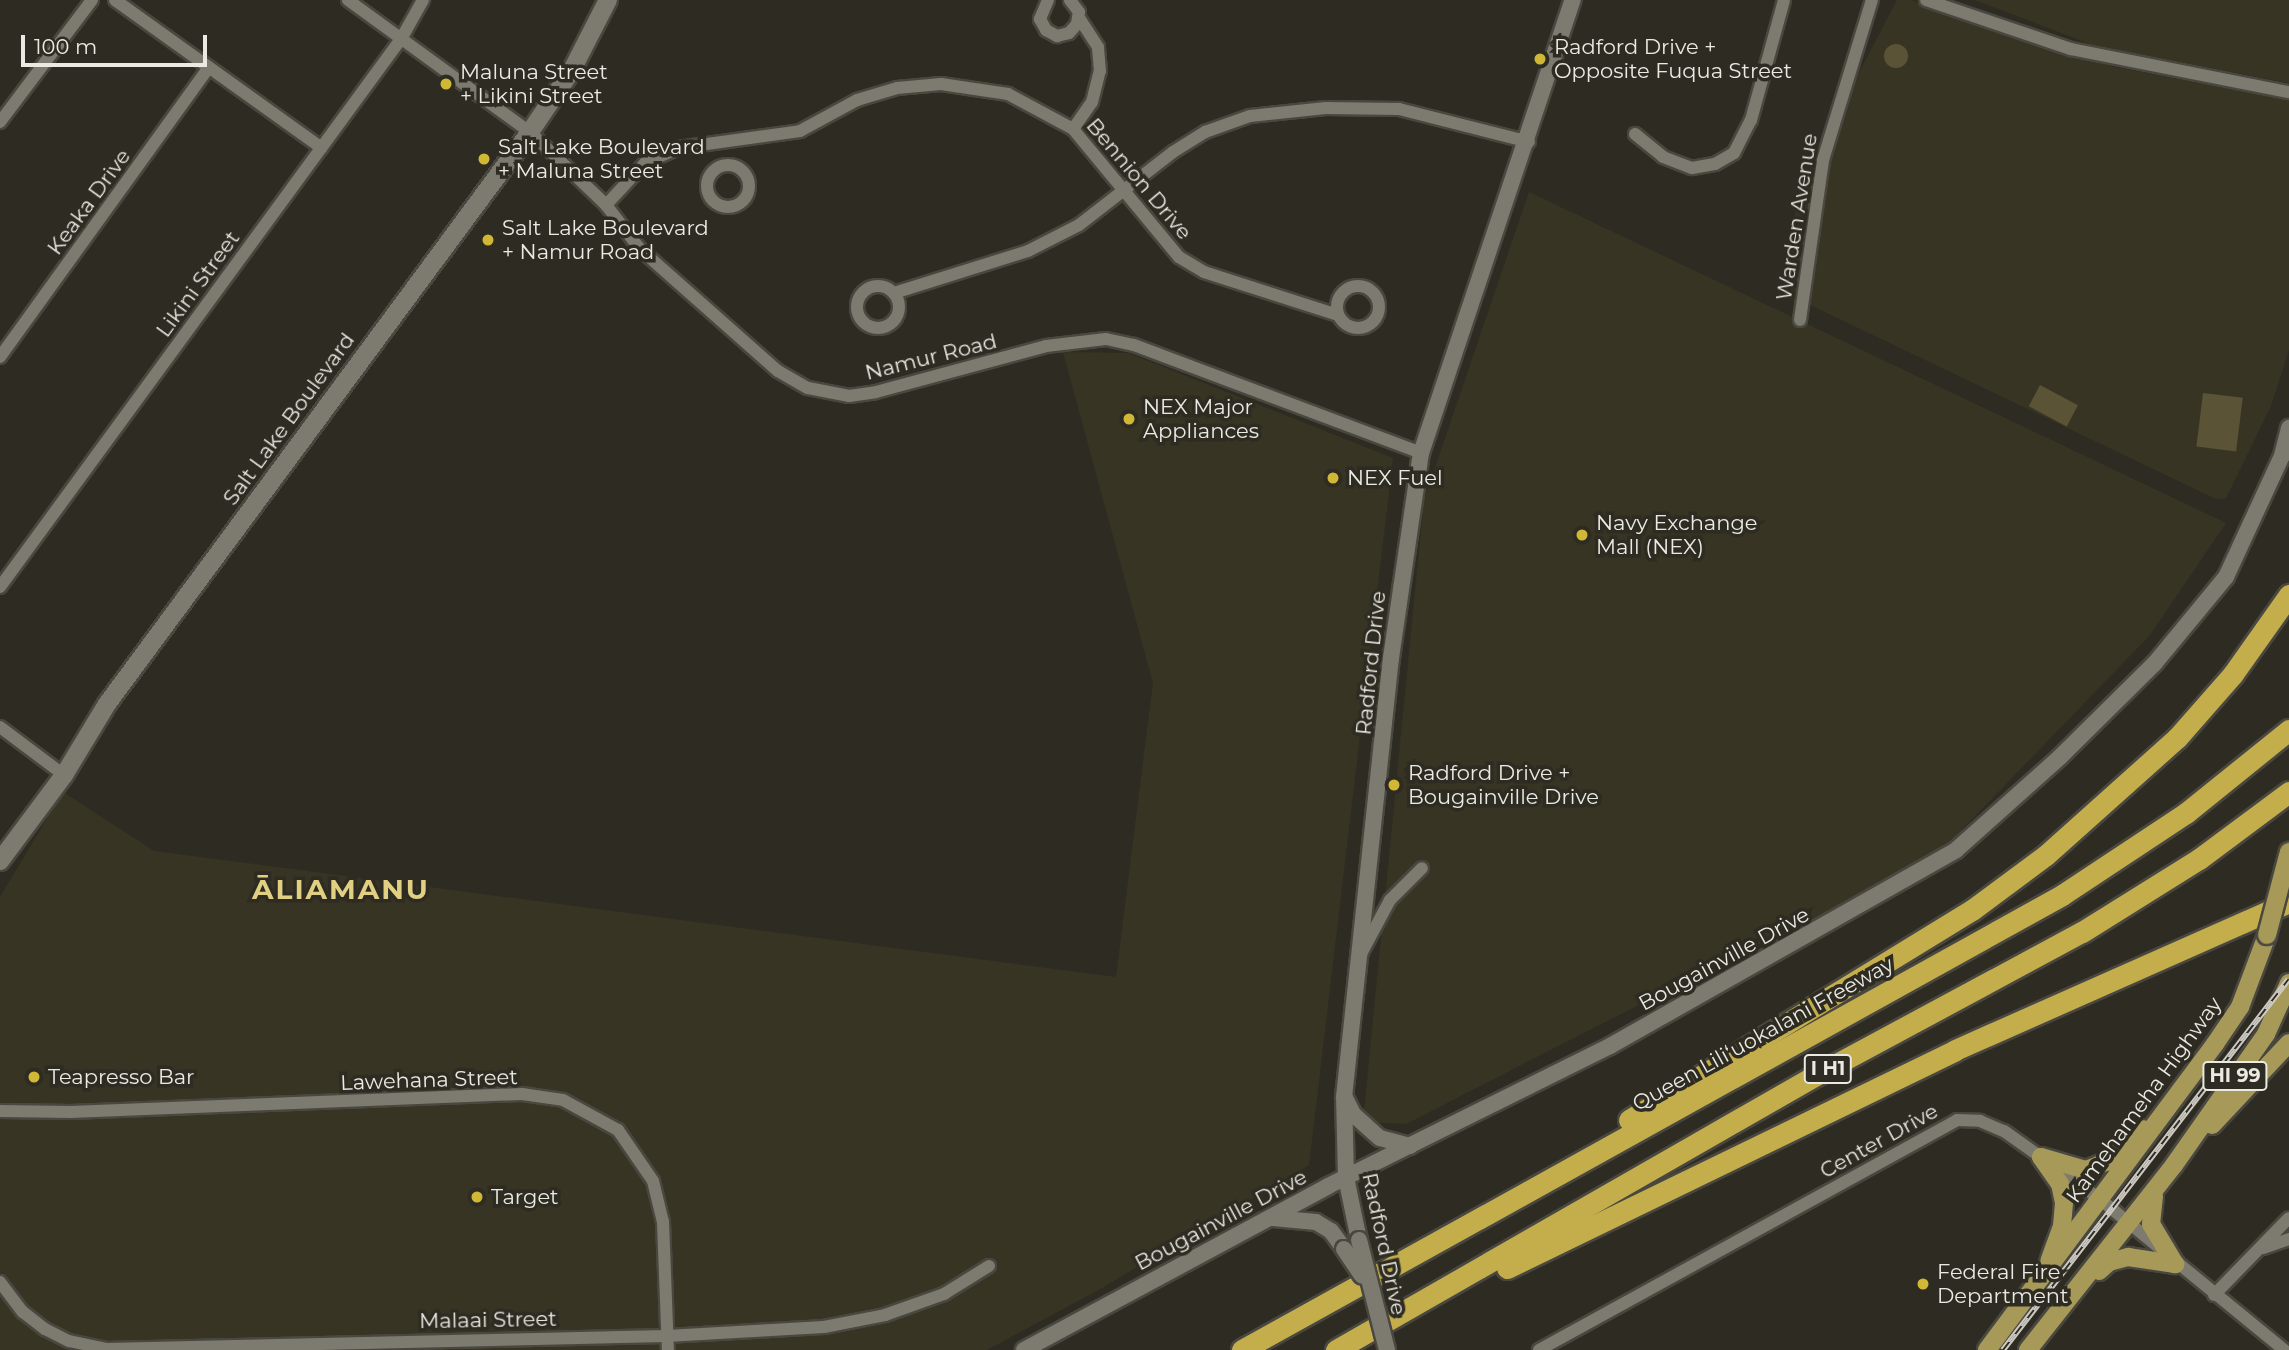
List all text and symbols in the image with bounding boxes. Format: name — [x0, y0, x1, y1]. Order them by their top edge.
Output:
scale bar — [24, 21, 210, 65]
text: 100 m — [34, 34, 97, 59]
place label: Radford Drive + Opposite Fuqua Street — [1554, 34, 1792, 84]
marker: Radford Drive + Opposite Fuqua Street — [1532, 51, 1548, 67]
place label: Maluna Street + Likini Street — [460, 59, 608, 109]
marker: Maluna Street + Likini Street — [438, 76, 454, 92]
street label: Bennion Drive — [1081, 113, 1197, 245]
street label: Warden Avenue — [1771, 132, 1823, 302]
place label: Salt Lake Boulevard + Maluna Street — [498, 134, 705, 184]
street label: Keaka Drive — [42, 144, 136, 260]
marker: Salt Lake Boulevard + Maluna Street — [476, 151, 492, 167]
place label: Salt Lake Boulevard + Namur Road — [502, 215, 709, 265]
street label: Likini Street — [151, 226, 245, 342]
marker: Salt Lake Boulevard + Namur Road — [480, 232, 496, 248]
street label: Salt Lake Boulevard — [218, 328, 360, 510]
street label: Namur Road — [863, 328, 999, 386]
place label: NEX Major Appliances — [1143, 394, 1259, 444]
marker: NEX Major Appliances — [1121, 411, 1137, 427]
place label: NEX Fuel — [1347, 465, 1443, 491]
marker: NEX Fuel — [1325, 470, 1341, 486]
place label: Navy Exchange Mall (NEX) — [1596, 510, 1758, 560]
marker: Navy Exchange Mall (NEX) — [1574, 527, 1590, 543]
street label: Radford Drive — [1351, 590, 1391, 736]
place label: Radford Drive + Bougainville Drive — [1408, 760, 1599, 810]
marker: Radford Drive + Bougainville Drive — [1386, 777, 1402, 793]
district label: ĀLIAMANU — [253, 872, 429, 906]
street label: Bougainville Drive — [1634, 902, 1814, 1016]
street label: Queen Liliʻuokalani Freeway — [1628, 952, 1898, 1116]
street label: Kamehameha Highway — [2061, 992, 2227, 1208]
road number: I H1 — [1804, 1054, 1853, 1084]
road number: HI 99 — [2202, 1060, 2268, 1092]
place label: Teapresso Bar — [48, 1064, 195, 1090]
street label: Lawehana Street — [340, 1064, 518, 1096]
marker: Teapresso Bar — [26, 1069, 42, 1085]
street label: Center Drive — [1816, 1098, 1942, 1184]
street label: Bougainville Drive — [1131, 1164, 1311, 1276]
street label: Radford Drive — [1357, 1171, 1411, 1317]
place label: Target — [491, 1184, 559, 1210]
marker: Target — [469, 1189, 485, 1205]
place label: Federal Fire Department — [1937, 1259, 2069, 1309]
marker: Federal Fire Department — [1915, 1276, 1931, 1292]
street label: Malaai Street — [419, 1306, 557, 1334]

